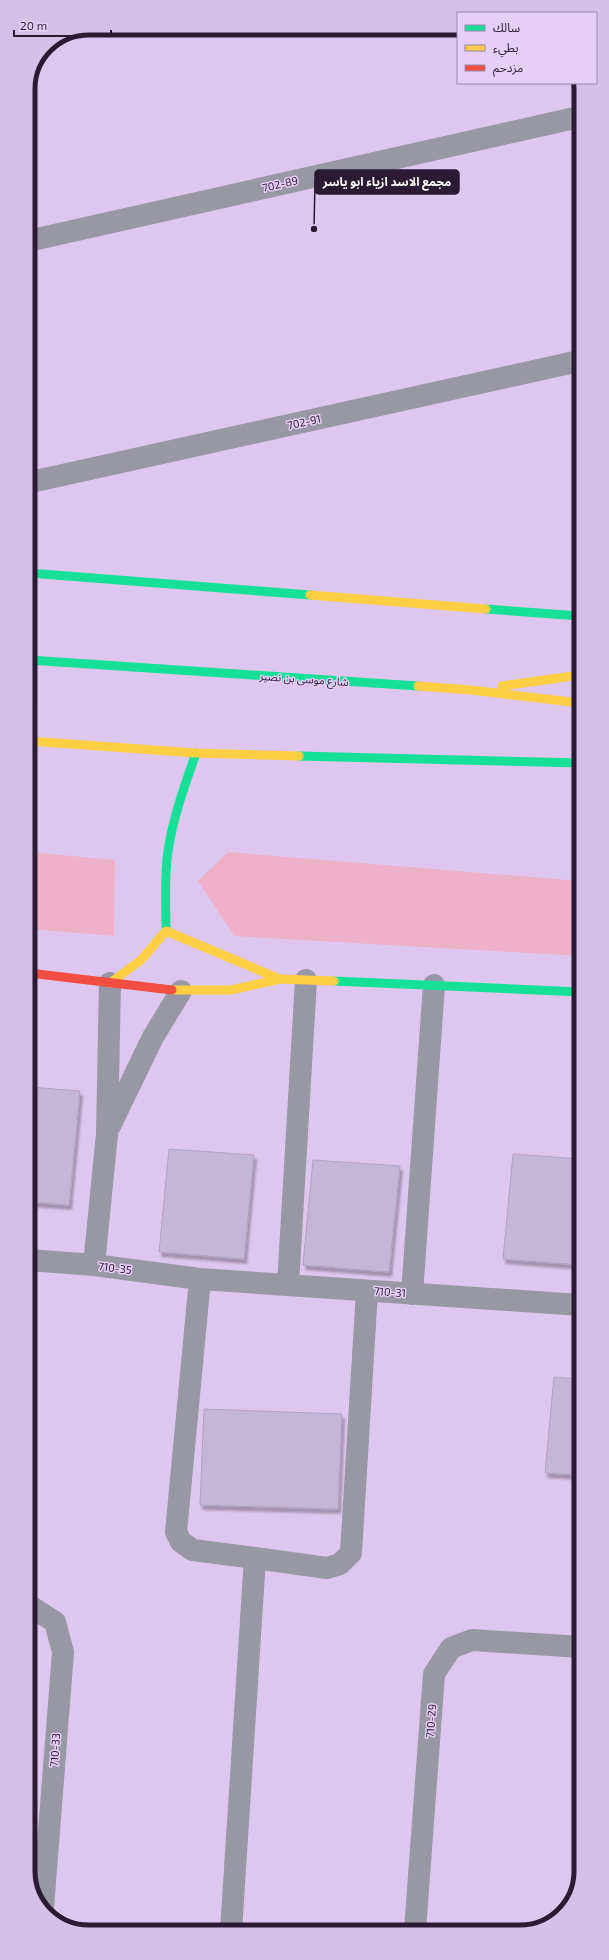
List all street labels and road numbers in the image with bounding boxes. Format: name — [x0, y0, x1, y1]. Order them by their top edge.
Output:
street label: 702-89 — [261, 173, 299, 194]
street label: 702-91 — [286, 412, 322, 431]
street label: شارع موسى بن نصير — [258, 669, 349, 690]
street label: 710-35 — [98, 1259, 133, 1276]
street label: 710-31 — [374, 1284, 406, 1299]
street label: 710-29 — [423, 1704, 438, 1738]
street label: 710-33 — [47, 1733, 62, 1767]

